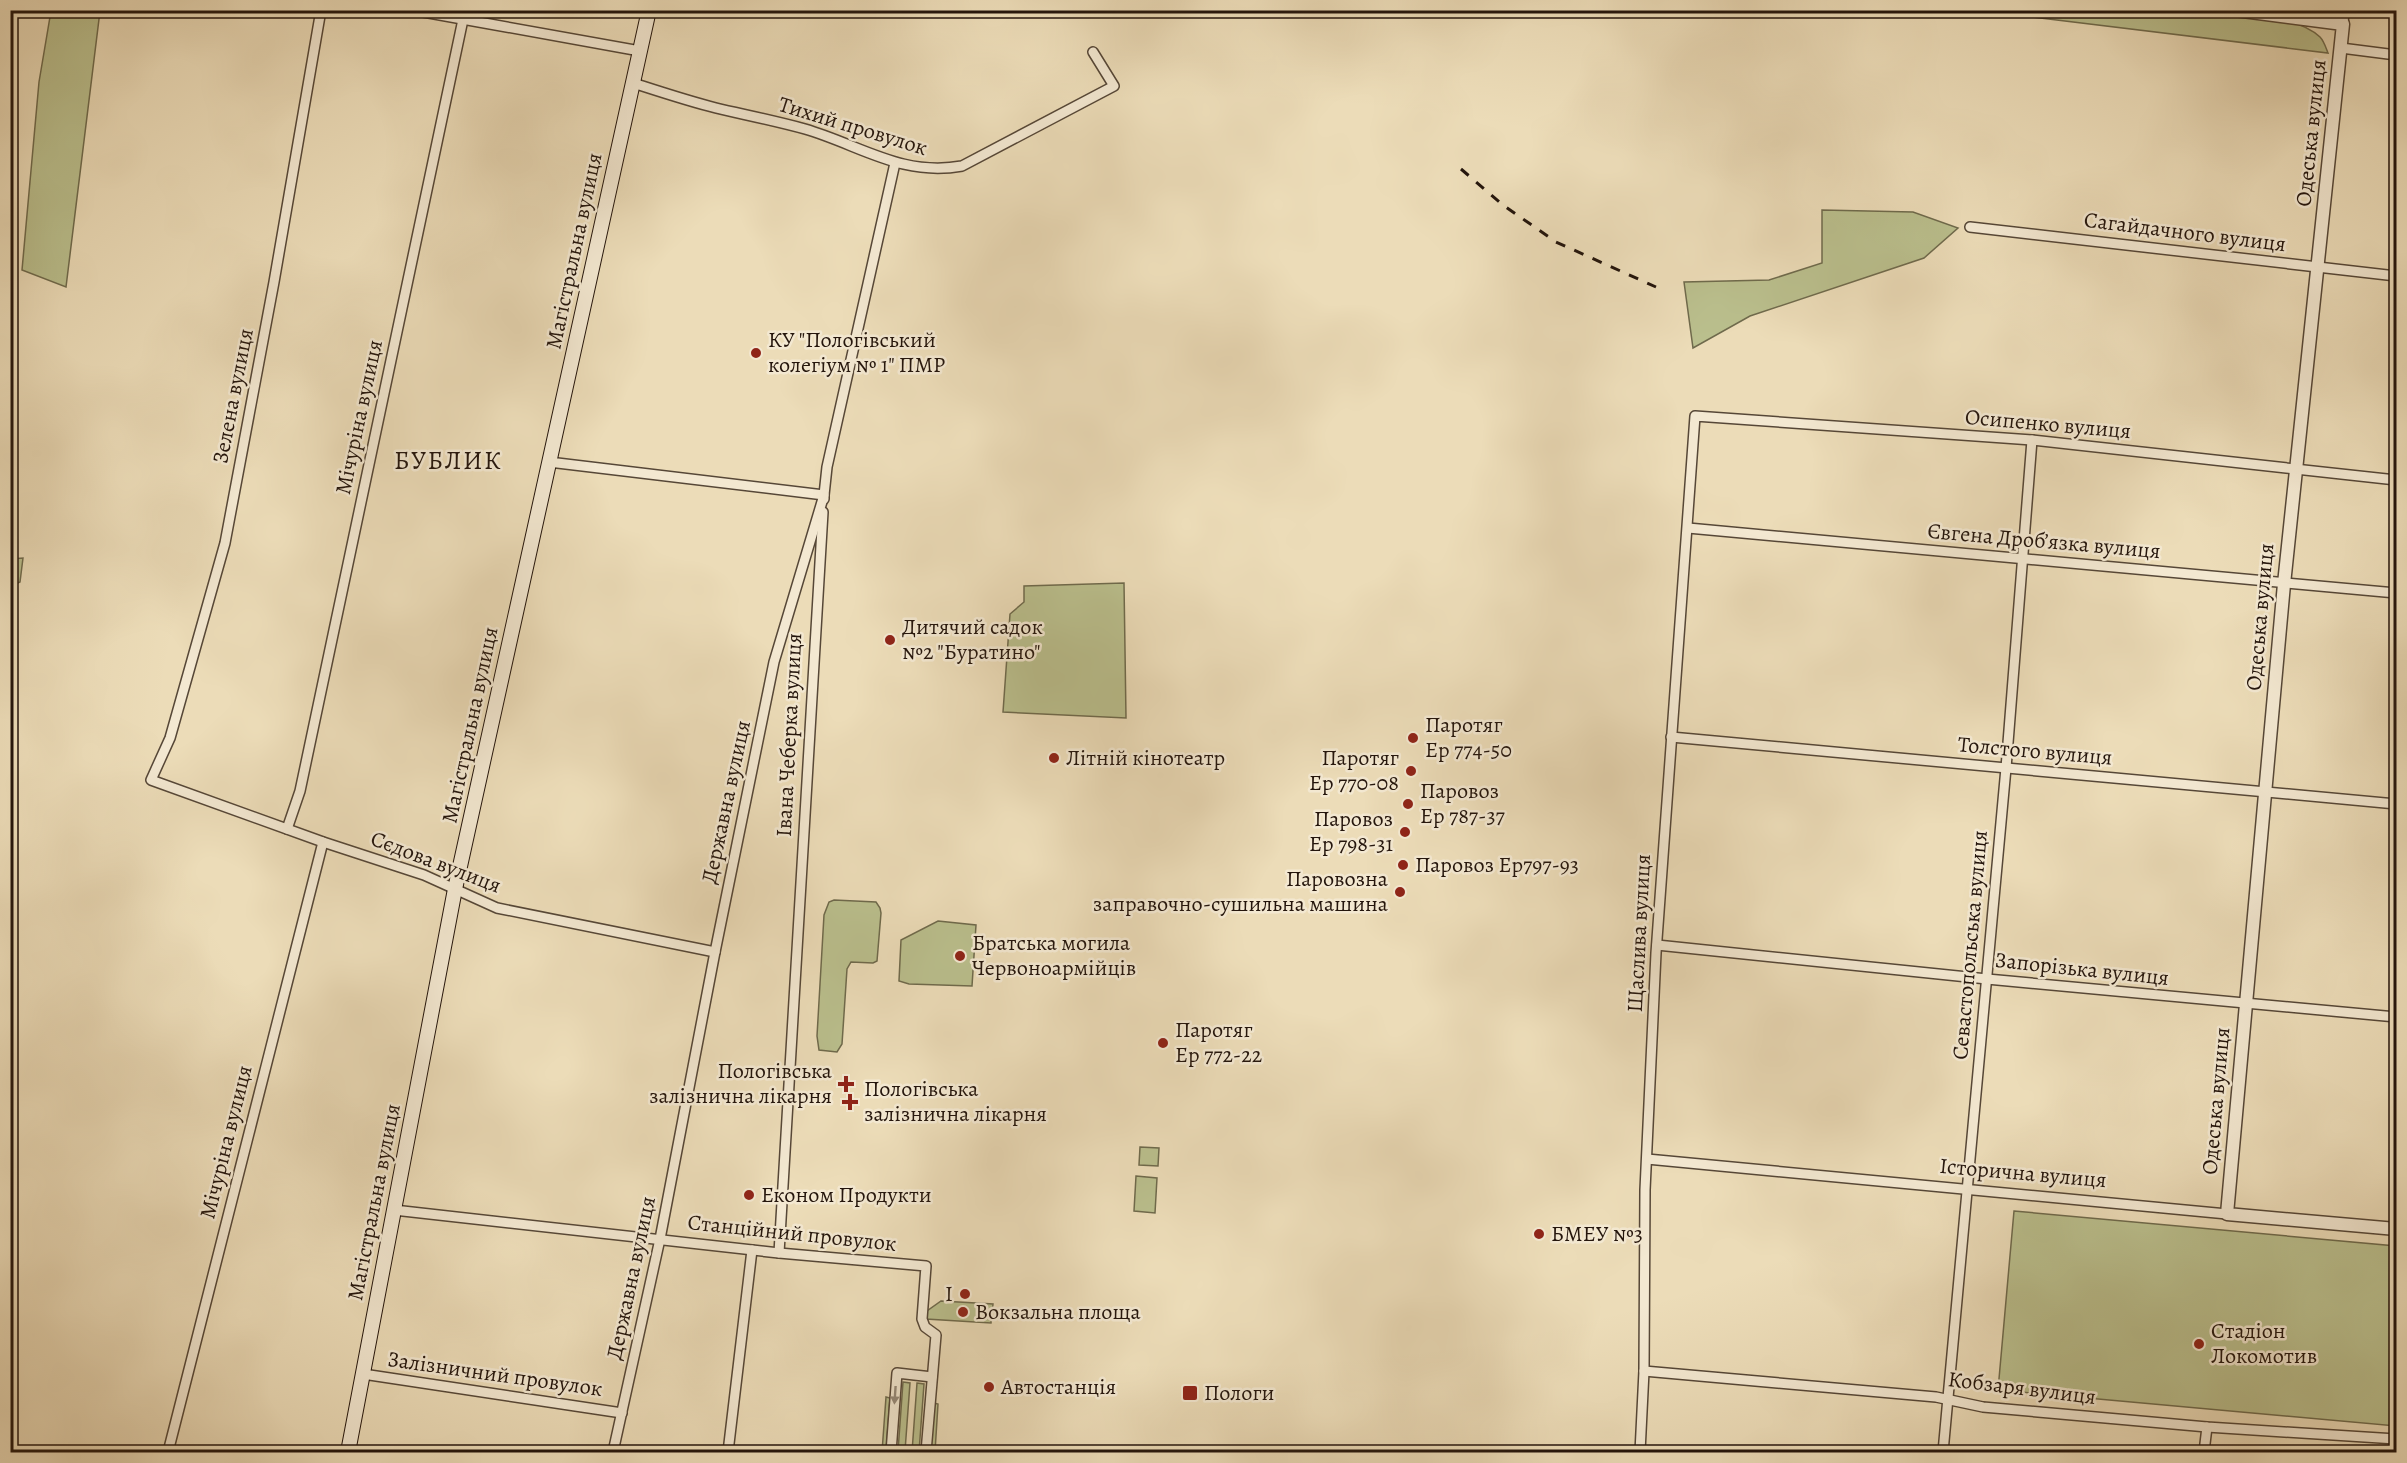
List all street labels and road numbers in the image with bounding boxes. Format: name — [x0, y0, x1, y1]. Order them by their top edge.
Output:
street label: Одеська вулиця — [2288, 58, 2334, 208]
street label: Тихий провулок — [775, 89, 931, 163]
street label: Магістральна вулиця — [539, 150, 609, 352]
street label: Сагайдачного вулиця — [2082, 205, 2288, 259]
street label: Зелена вулиця — [205, 326, 261, 466]
street label: Мічуріна вулиця — [328, 337, 390, 497]
street label: Осипенко вулиця — [1964, 402, 2132, 446]
street label: Євгена Дроб’язка вулиця — [1926, 516, 2162, 566]
street label: Одеська вулиця — [2239, 542, 2281, 692]
street label: Магістральна вулиця — [435, 624, 505, 826]
street label: Івана Чеберка вулиця — [769, 632, 809, 838]
street label: Державна вулиця — [694, 718, 758, 886]
street label: Толстого вулиця — [1957, 729, 2113, 773]
street label: Сєдова вулиця — [366, 823, 506, 901]
street label: Севастопольська вулиця — [1945, 829, 1995, 1061]
street label: Щаслива вулиця — [1620, 853, 1658, 1013]
street label: Запорізька вулиця — [1994, 945, 2170, 993]
street label: Одеська вулиця — [2195, 1026, 2237, 1176]
street label: Мічуріна вулиця — [192, 1062, 260, 1222]
street label: Магістральна вулиця — [340, 1101, 408, 1303]
street label: Історична вулиця — [1938, 1151, 2108, 1195]
street label: Державна вулиця — [599, 1194, 663, 1362]
street label: Станційний провулок — [686, 1207, 898, 1259]
street label: Залізничний провулок — [386, 1344, 604, 1404]
street label: Кобзаря вулиця — [1946, 1364, 2098, 1412]

